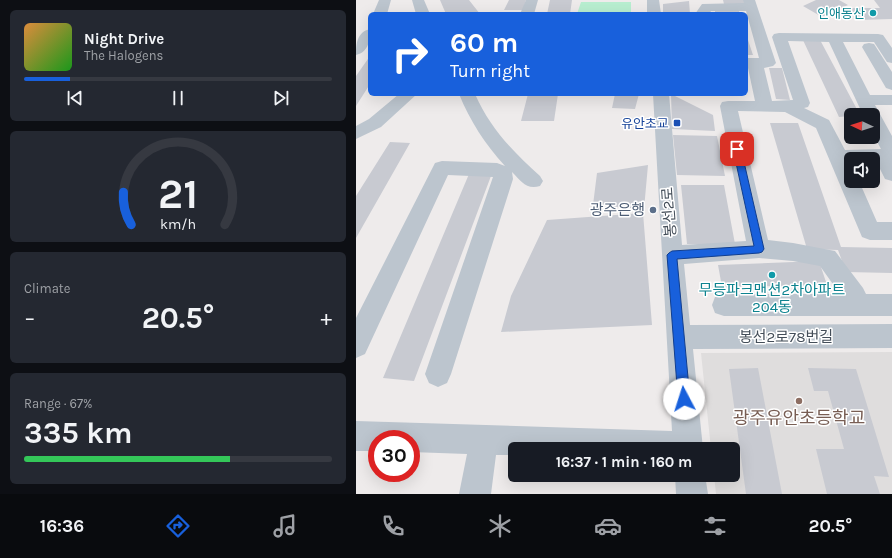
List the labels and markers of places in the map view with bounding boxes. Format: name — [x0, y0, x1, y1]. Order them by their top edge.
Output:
place label: 인애동산 — [817, 6, 865, 21]
marker: 인애동산 — [868, 8, 878, 18]
place label: 유안초교 — [621, 116, 669, 131]
marker: 유안초교 — [672, 118, 682, 128]
pin — [720, 132, 754, 166]
place label: 광주은행 — [590, 201, 645, 219]
marker: 광주은행 — [648, 205, 658, 215]
marker: 무등파크맨션2차아파트 204동 — [767, 270, 777, 280]
place label: 무등파크맨션2차아파트 204동 — [699, 281, 846, 316]
marker: 광주유안초등학교 — [794, 396, 804, 406]
place label: 광주유안초등학교 — [733, 407, 865, 429]

